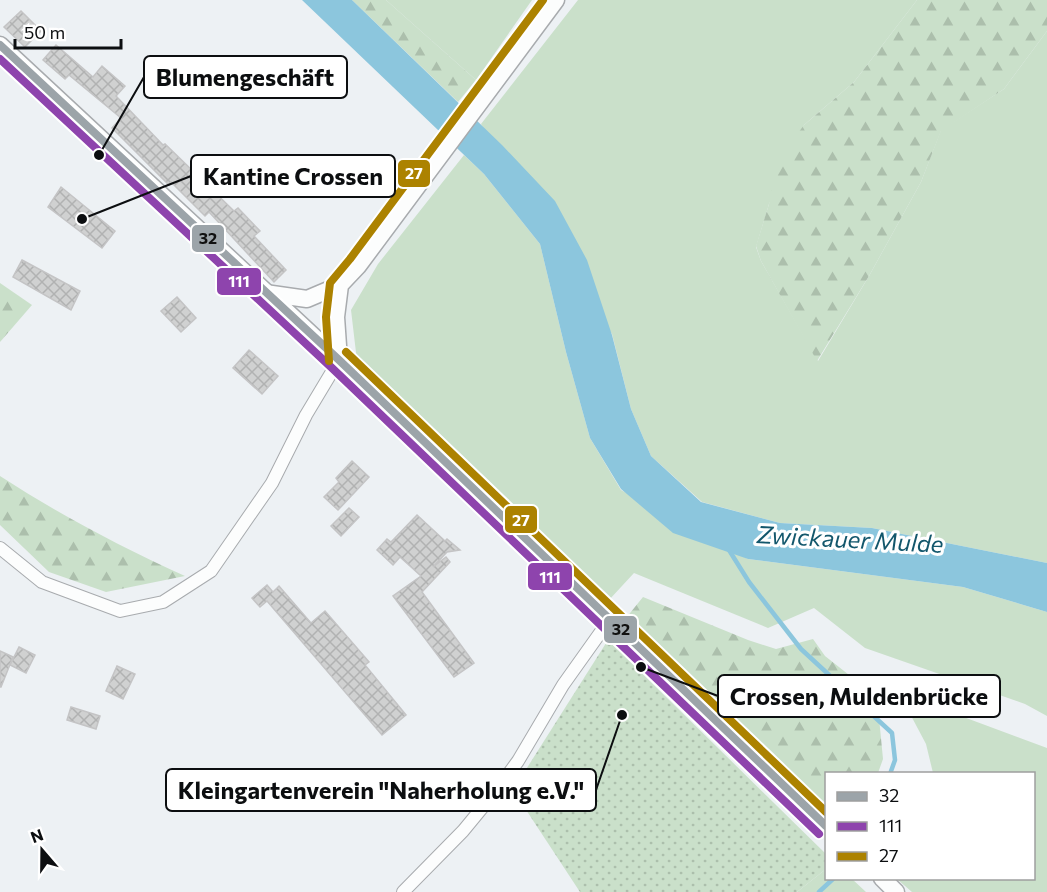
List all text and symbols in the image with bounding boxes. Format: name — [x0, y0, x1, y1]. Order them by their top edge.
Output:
scale bar — [15, 12, 122, 50]
text: 50 m — [24, 21, 65, 43]
callout: Blumengeschäft — [144, 56, 347, 98]
text: Blumengeschäft — [156, 62, 334, 91]
callout: Kantine Crossen — [191, 155, 395, 197]
line badge: 27 — [397, 159, 431, 188]
text: Kantine Crossen — [203, 161, 383, 190]
text: 27 — [405, 163, 423, 182]
line badge: 32 — [191, 224, 225, 253]
text: 32 — [199, 228, 217, 247]
line badge: 111 — [216, 267, 262, 296]
text: 111 — [228, 271, 250, 290]
line badge: 27 — [504, 505, 538, 534]
text: 27 — [512, 510, 530, 529]
water label: Zwickauer Mulde — [755, 519, 945, 558]
line badge: 111 — [527, 562, 573, 591]
text: 111 — [539, 567, 561, 586]
line badge: 32 — [603, 615, 638, 644]
text: 32 — [612, 619, 630, 638]
callout: Crossen, Muldenbrücke — [718, 675, 1000, 717]
text: Crossen, Muldenbrücke — [730, 681, 988, 710]
callout: Kleingartenverein "Naherholung e.V." — [166, 769, 596, 811]
legend — [825, 772, 1035, 880]
text: Kleingartenverein "Naherholung e.V." — [178, 775, 584, 804]
text: 32 — [879, 784, 899, 806]
text: 111 — [879, 814, 902, 836]
north arrow — [12, 820, 72, 880]
text: N — [28, 824, 46, 846]
text: 27 — [879, 844, 898, 866]

